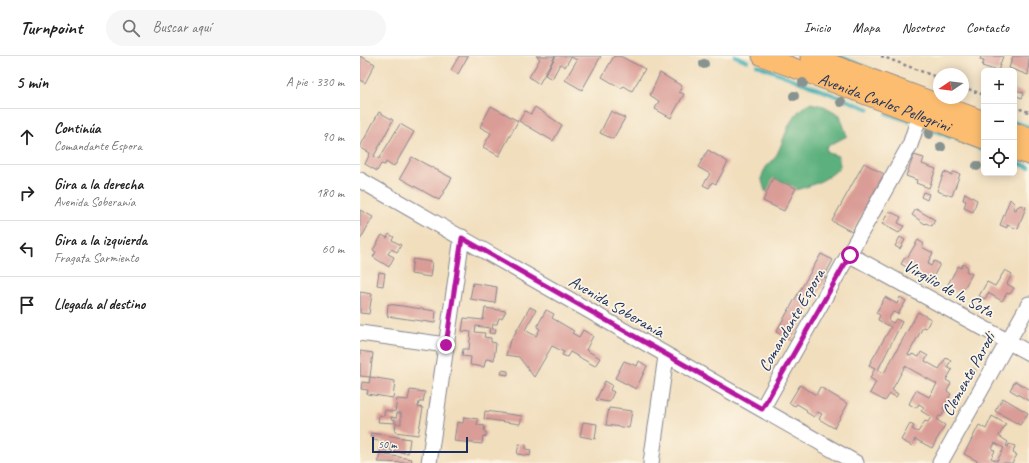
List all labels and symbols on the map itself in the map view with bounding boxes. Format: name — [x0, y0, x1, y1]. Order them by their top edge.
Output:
street label: Avenida Carlos Pellegrini — [815, 68, 956, 138]
north arrow — [933, 68, 969, 104]
route start — [841, 246, 859, 264]
street label: Virgilio de la Sota — [900, 255, 999, 322]
street label: Comandante Espora — [754, 263, 830, 375]
street label: Avenida Soberanía — [565, 271, 669, 343]
street label: Clemente Parodi — [937, 326, 1001, 420]
route end — [437, 336, 455, 354]
scale bar — [372, 435, 468, 454]

